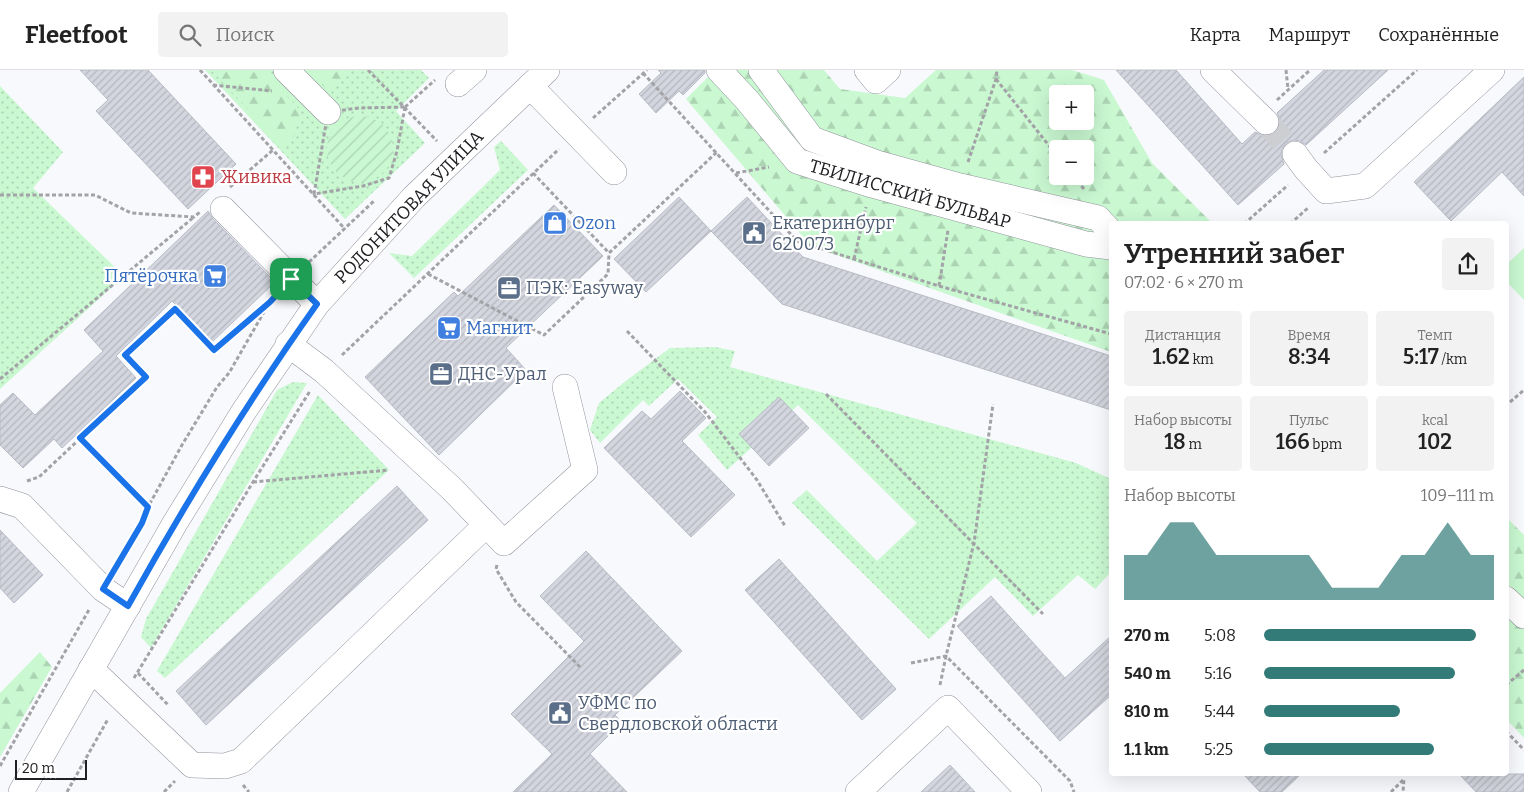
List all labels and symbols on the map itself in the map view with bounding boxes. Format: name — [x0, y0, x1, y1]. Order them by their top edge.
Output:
street label: РОДОНИТОВАЯ УЛИЦА — [330, 126, 488, 288]
street label: ТБИЛИССКИЙ БУЛЬВАР — [807, 155, 1013, 233]
pharmacy icon: Живика — [190, 164, 216, 190]
place label: Живика — [220, 166, 292, 188]
shop icon: Ozon — [542, 210, 568, 236]
place label: Ozon — [572, 212, 616, 234]
place label: Екатеринбург 620073 — [772, 212, 895, 255]
public building icon: Екатеринбург 620073 — [741, 220, 767, 246]
pin — [270, 258, 312, 300]
supermarket icon: Пятёрочка — [202, 263, 228, 289]
place label: Пятёрочка — [104, 265, 198, 287]
office icon: ПЭК: Easyway — [496, 275, 522, 301]
place label: ПЭК: Easyway — [526, 277, 644, 299]
supermarket icon: Магнит — [436, 315, 462, 341]
place label: Магнит — [466, 317, 533, 339]
office icon: ДНС-Урал — [428, 361, 454, 387]
place label: ДНС-Урал — [458, 363, 547, 385]
place label: УФМС по Свердловской области — [578, 692, 778, 735]
public building icon: УФМС по Свердловской области — [547, 700, 573, 726]
scale bar — [15, 757, 88, 780]

